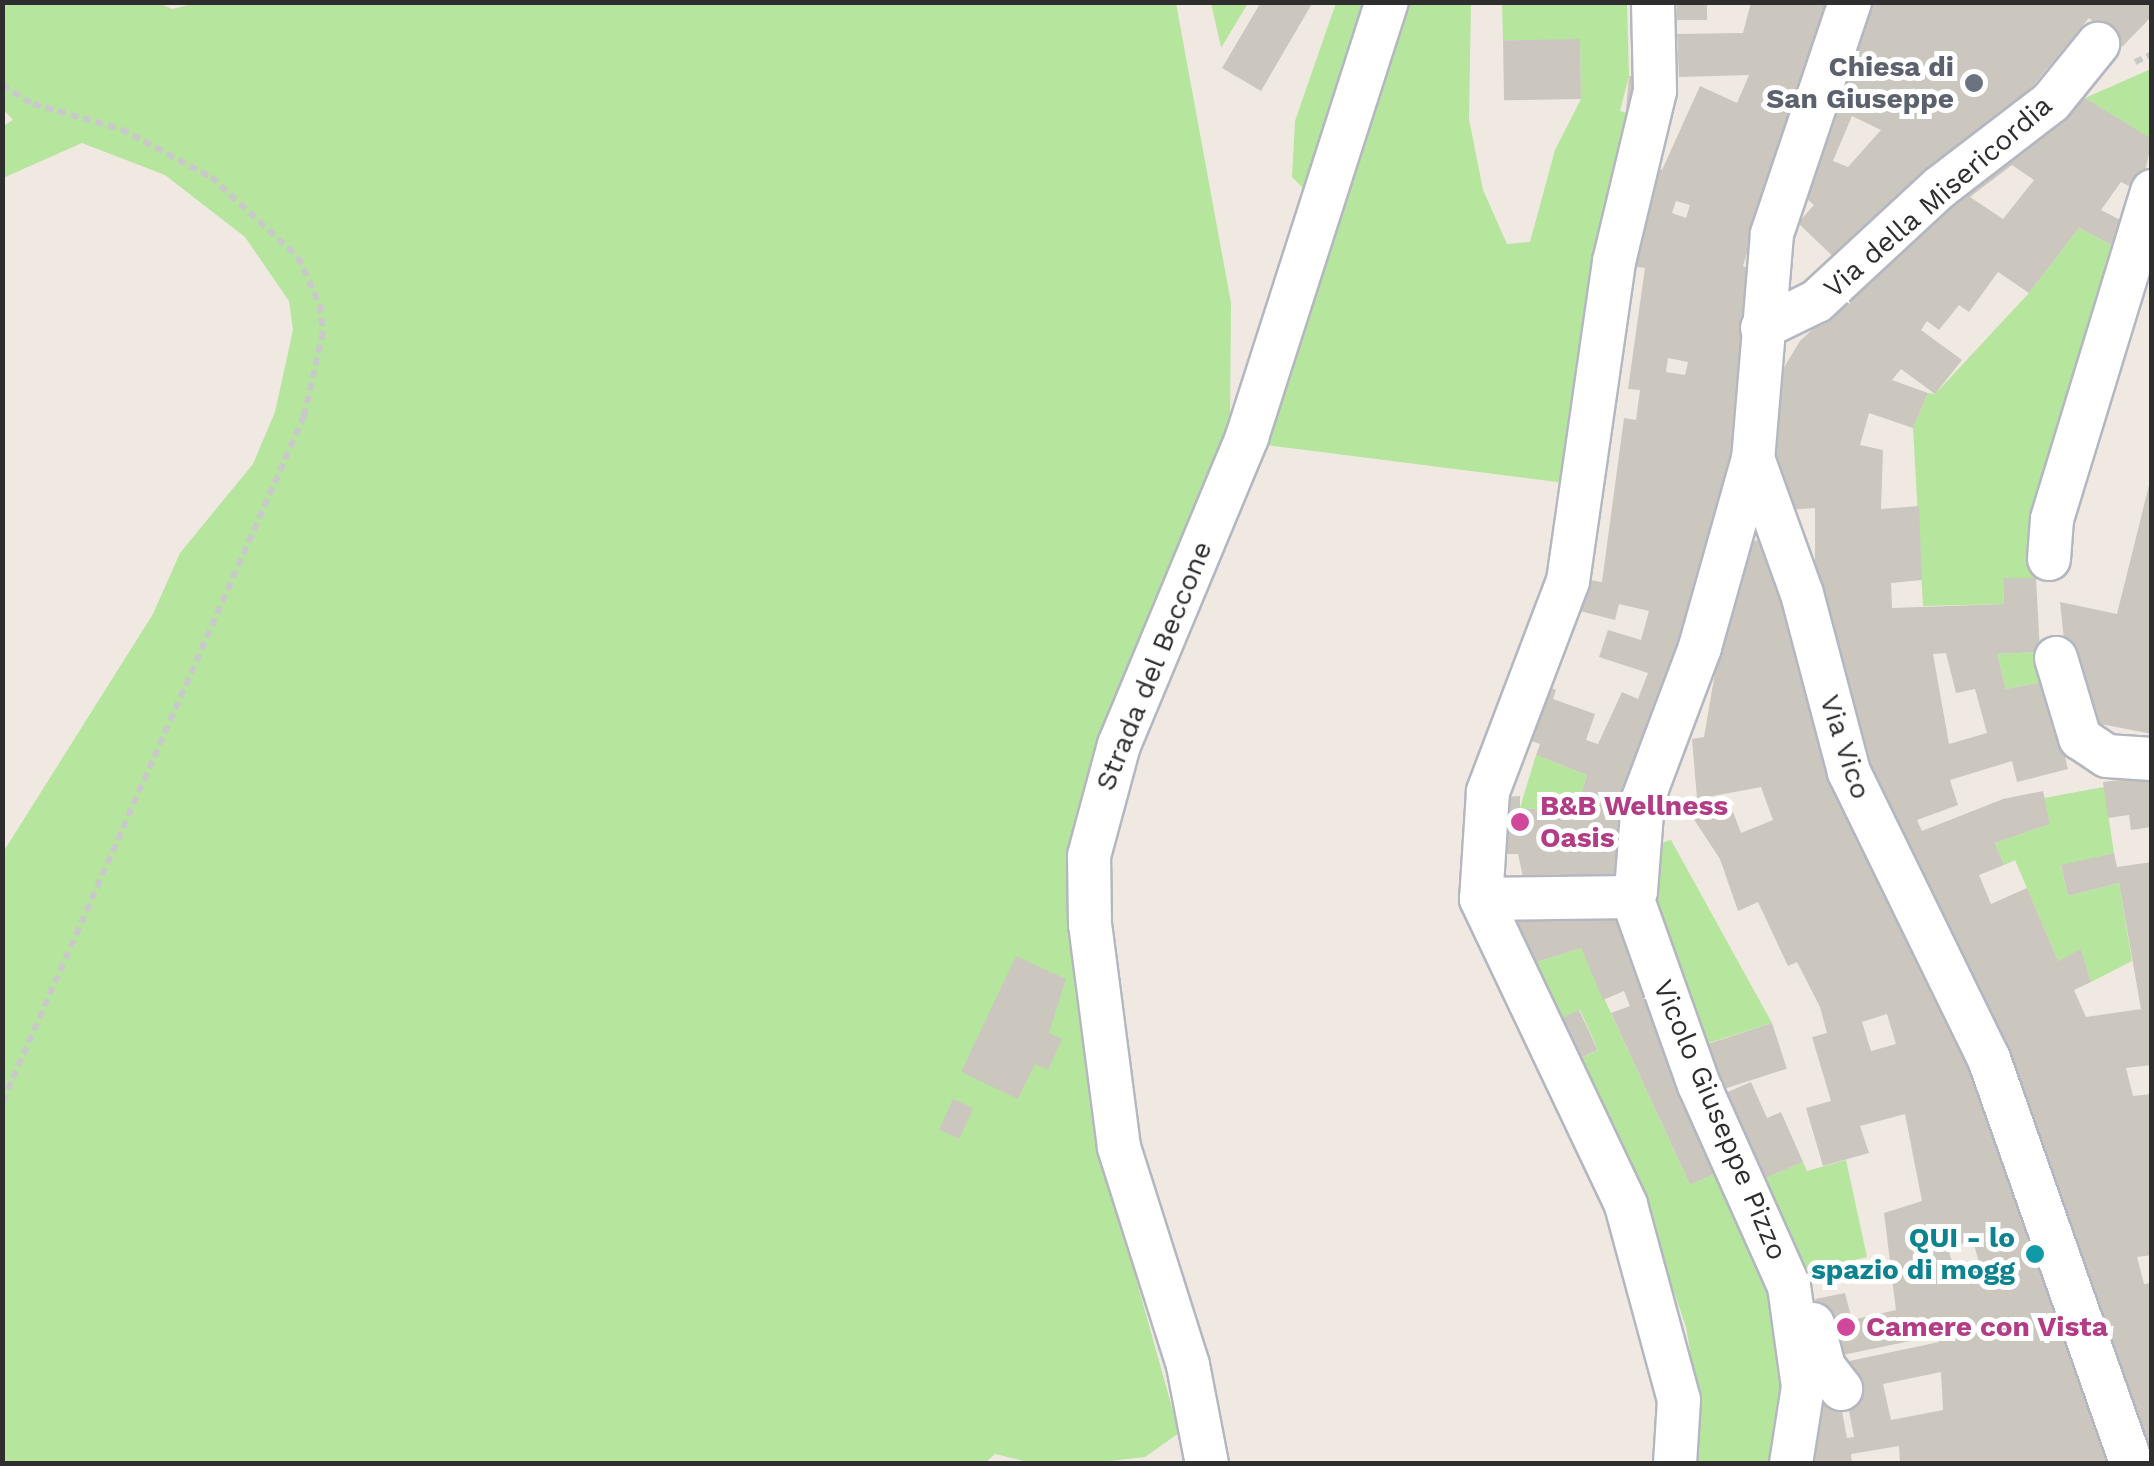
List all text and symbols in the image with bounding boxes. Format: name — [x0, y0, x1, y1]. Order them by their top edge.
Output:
place label: Chiesa di San Giuseppe — [1766, 50, 1954, 116]
marker: Chiesa di San Giuseppe — [1963, 72, 1985, 94]
street label: Via della Misericordia — [1817, 88, 2059, 306]
street label: Strada del Beccone — [1088, 536, 1220, 796]
street label: Via Vico — [1812, 690, 1878, 804]
place label: B&B Wellness Oasis — [1540, 789, 1729, 855]
marker: B&B Wellness Oasis — [1509, 811, 1531, 833]
street label: Vicolo Giuseppe Pizzo — [1646, 975, 1794, 1265]
place label: QUI - lo spazio di mogg — [1811, 1221, 2015, 1287]
marker: QUI - lo spazio di mogg — [2024, 1243, 2046, 1265]
place label: Camere con Vista — [1866, 1310, 2109, 1344]
marker: Camere con Vista — [1835, 1316, 1857, 1338]

